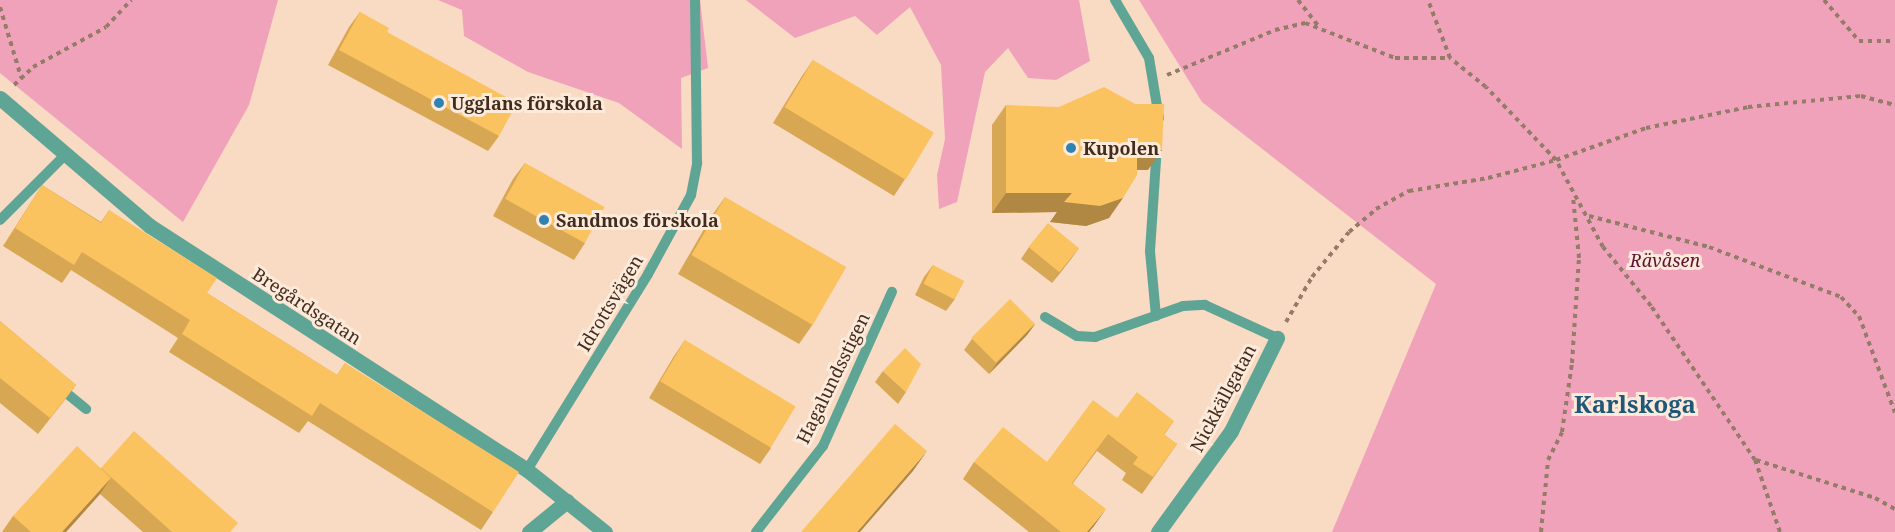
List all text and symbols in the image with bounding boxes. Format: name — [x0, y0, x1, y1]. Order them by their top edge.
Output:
place label: Ugglans förskola — [451, 92, 603, 114]
marker: Ugglans förskola — [432, 96, 446, 110]
place label: Kupolen — [1083, 137, 1159, 159]
marker: Kupolen — [1064, 141, 1078, 155]
place label: Sandmos förskola — [556, 209, 719, 231]
marker: Sandmos förskola — [537, 213, 551, 227]
park label: Rävåsen — [1630, 249, 1700, 271]
street label: Idrottsvägen — [573, 251, 647, 355]
street label: Bregårdsgatan — [249, 263, 365, 349]
street label: Hagalundsstigen — [792, 309, 874, 447]
street label: Nickkällgatan — [1186, 341, 1260, 455]
district label: Karlskoga — [1574, 390, 1696, 418]

